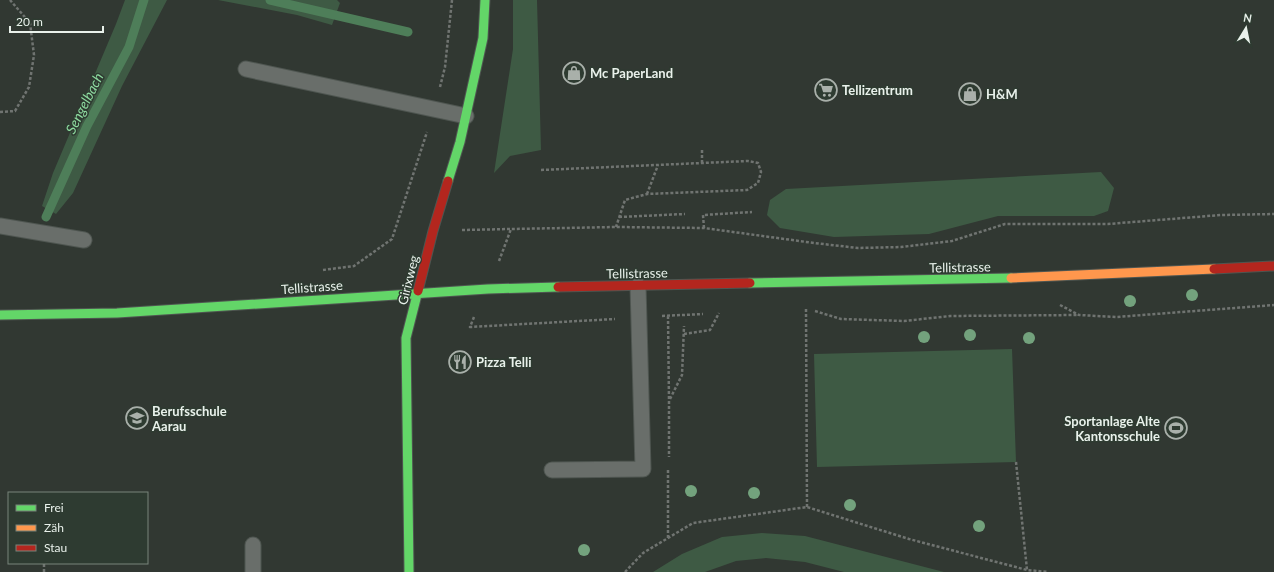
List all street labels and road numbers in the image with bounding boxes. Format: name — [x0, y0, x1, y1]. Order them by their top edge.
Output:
street label: Girixweg — [394, 253, 422, 307]
street label: Tellistrasse — [929, 258, 991, 276]
street label: Tellistrasse — [606, 264, 668, 282]
street label: Tellistrasse — [281, 277, 343, 297]

